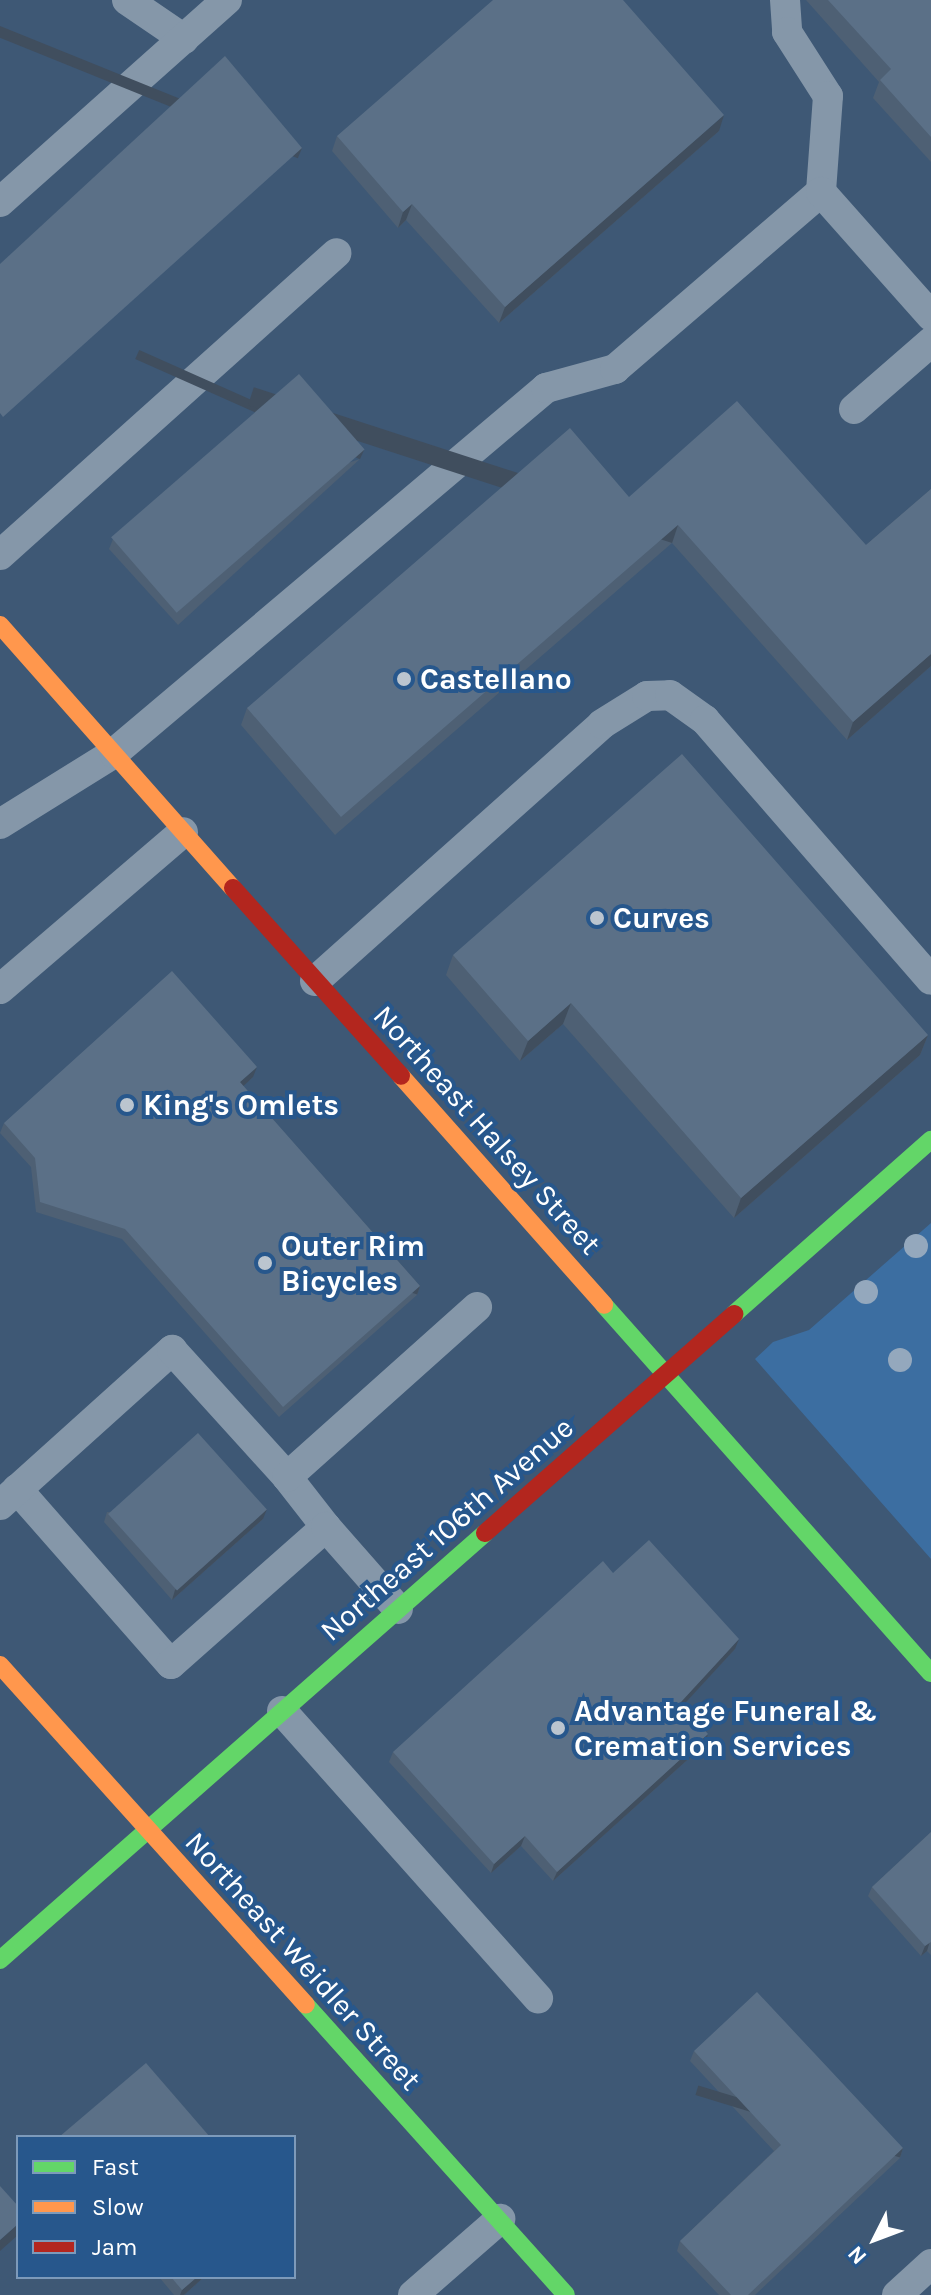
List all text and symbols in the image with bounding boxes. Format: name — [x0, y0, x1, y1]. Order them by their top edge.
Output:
place label: Castellano — [420, 661, 572, 697]
marker: Castellano — [395, 670, 413, 688]
place label: Curves — [613, 900, 710, 936]
marker: Curves — [588, 909, 606, 927]
street label: Northeast Halsey Street — [366, 998, 608, 1262]
place label: King's Omlets — [143, 1087, 339, 1123]
marker: King's Omlets — [118, 1096, 136, 1114]
place label: Outer Rim Bicycles — [281, 1228, 425, 1298]
marker: Outer Rim Bicycles — [256, 1254, 274, 1272]
street label: Northeast 106th Avenue — [313, 1409, 581, 1649]
place label: Advantage Funeral & Cremation Services — [574, 1693, 877, 1764]
marker: Advantage Funeral & Cremation Services — [549, 1719, 567, 1737]
street label: Northeast Weidler Street — [177, 1824, 429, 2098]
legend — [16, 2135, 296, 2279]
text: Fast — [92, 2153, 139, 2181]
text: Slow — [92, 2193, 144, 2221]
north arrow — [835, 2199, 915, 2279]
text: Jam — [92, 2233, 137, 2261]
text: N — [842, 2240, 872, 2270]

